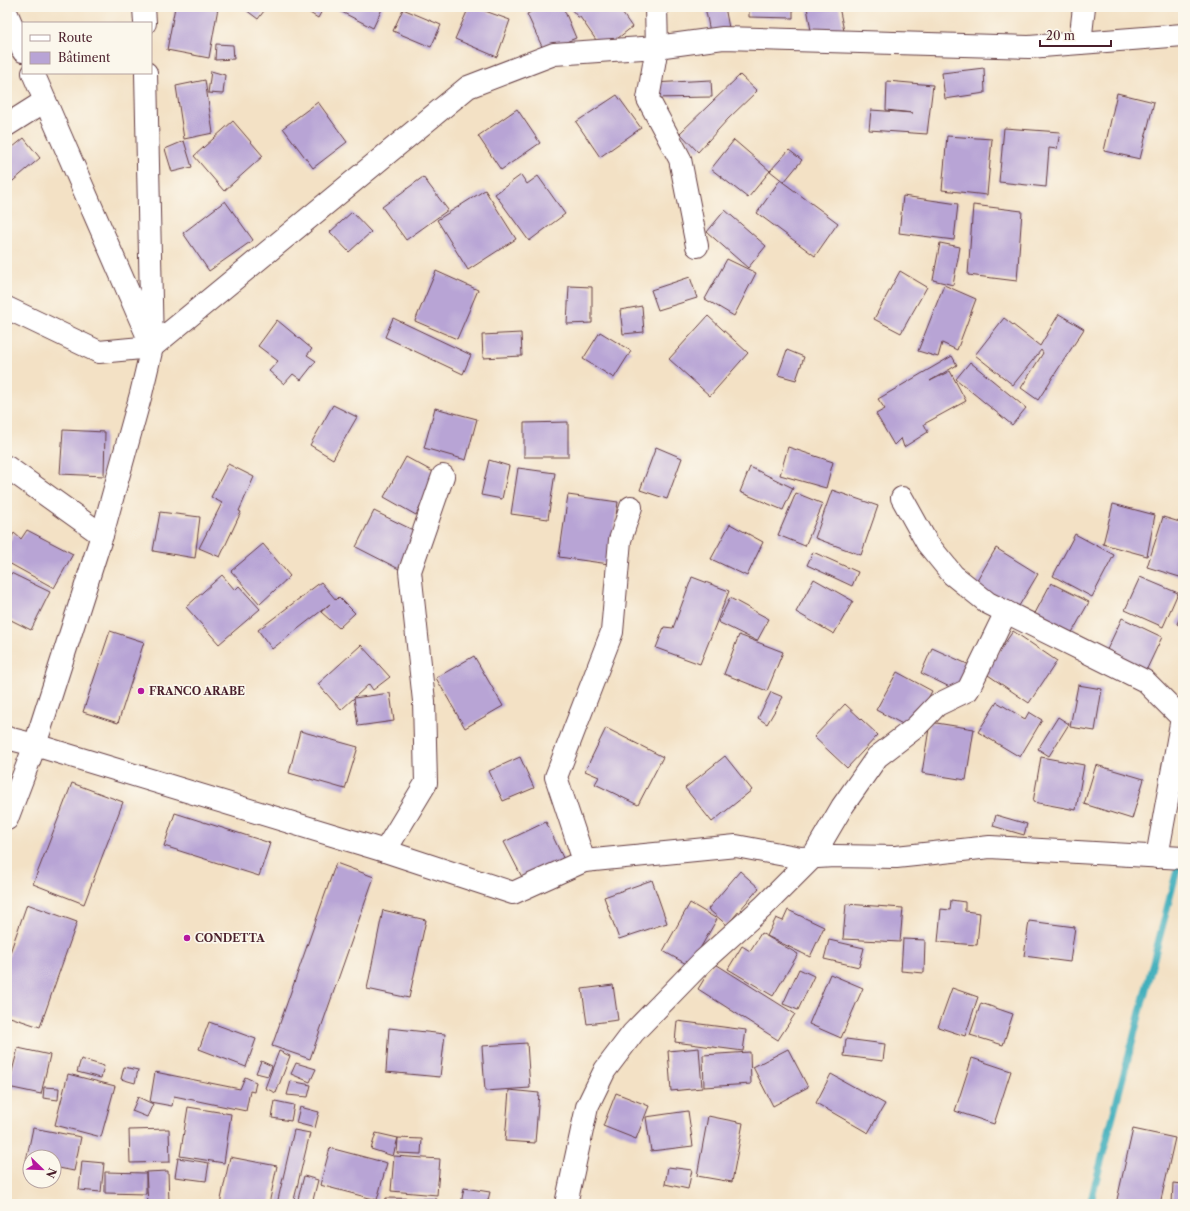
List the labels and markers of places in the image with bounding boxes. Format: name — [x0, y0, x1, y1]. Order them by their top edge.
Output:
place label: FRANCO ARABE — [149, 684, 245, 698]
marker: FRANCO ARABE — [136, 686, 146, 696]
place label: CONDETTA — [195, 931, 265, 945]
marker: CONDETTA — [182, 933, 192, 943]

